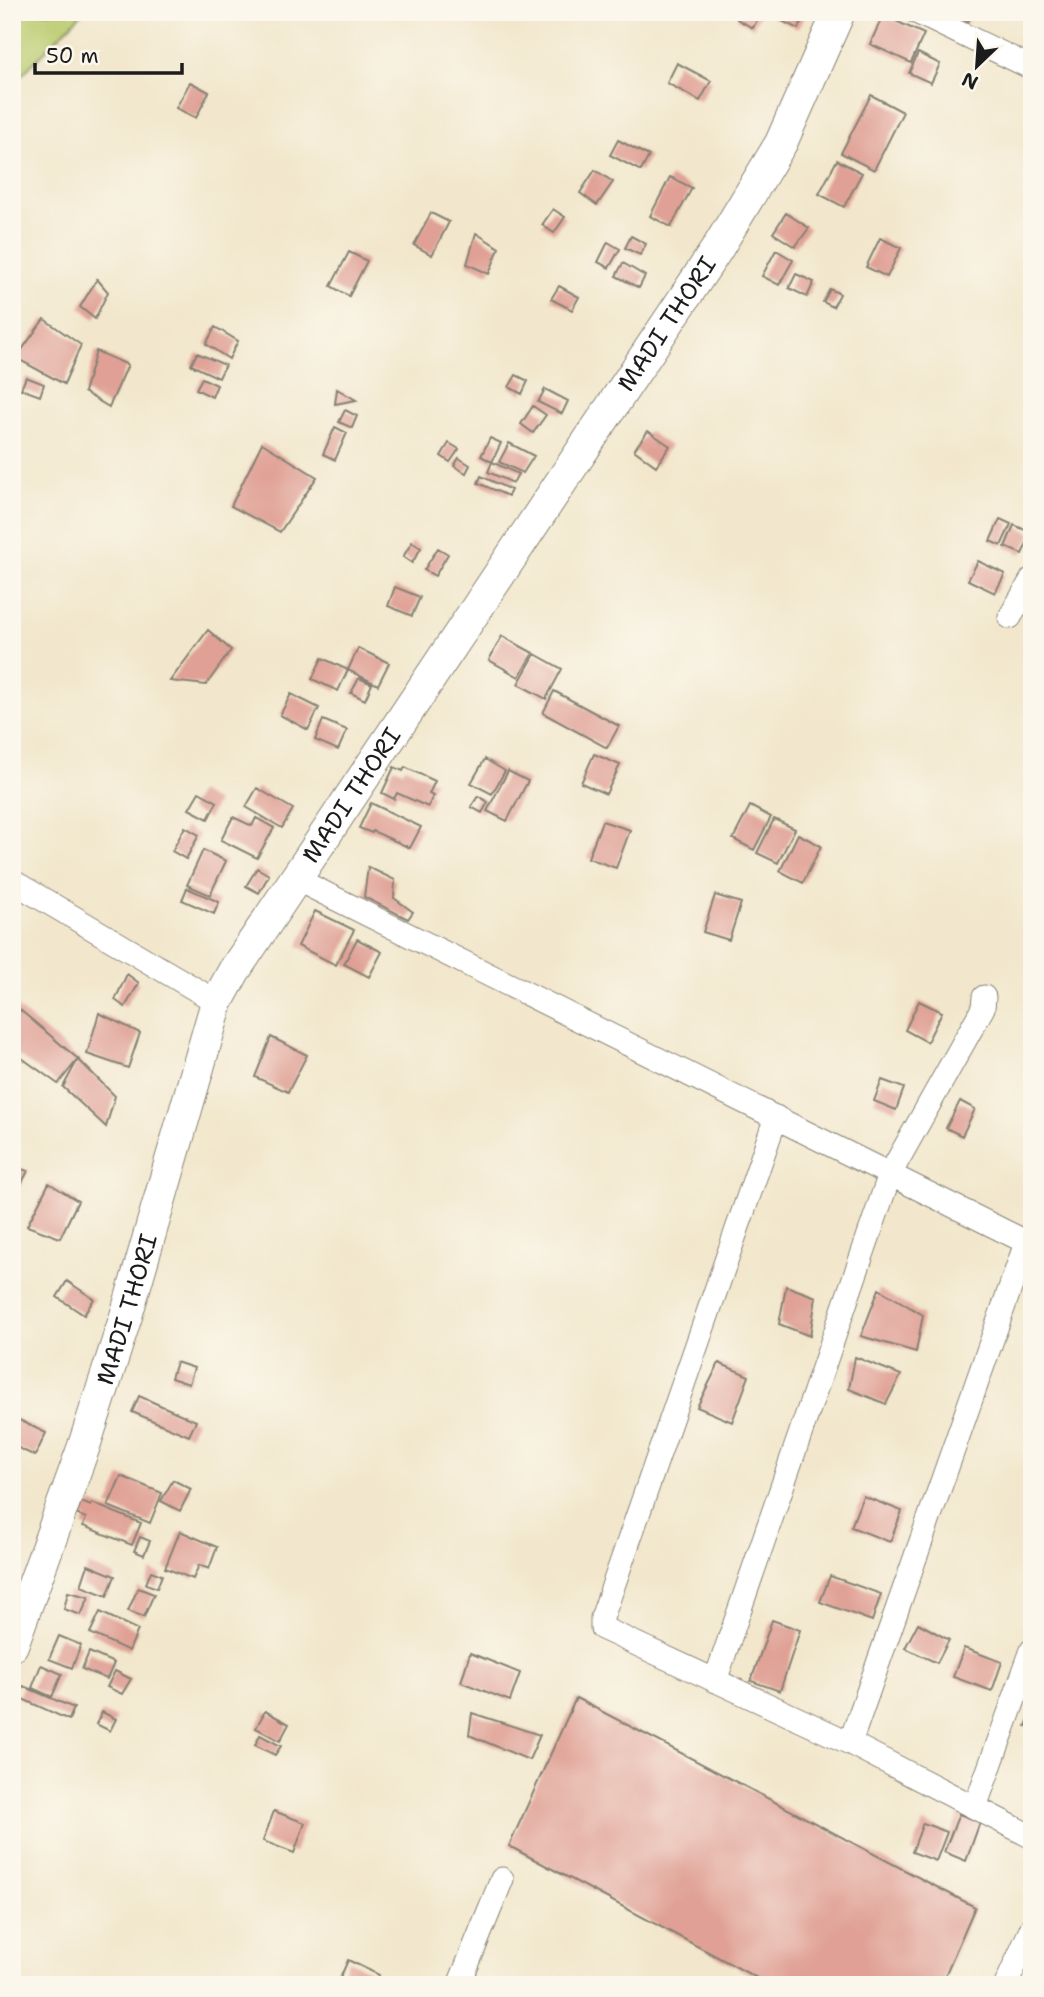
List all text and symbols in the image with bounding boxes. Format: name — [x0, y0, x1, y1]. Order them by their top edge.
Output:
scale bar — [35, 32, 182, 76]
north arrow — [942, 32, 1012, 102]
text: 50 m — [46, 42, 99, 70]
text: N — [958, 66, 982, 95]
street label: MADI THORI — [610, 250, 724, 398]
street label: MADI THORI — [295, 721, 408, 869]
street label: MADI THORI — [89, 1230, 165, 1389]

